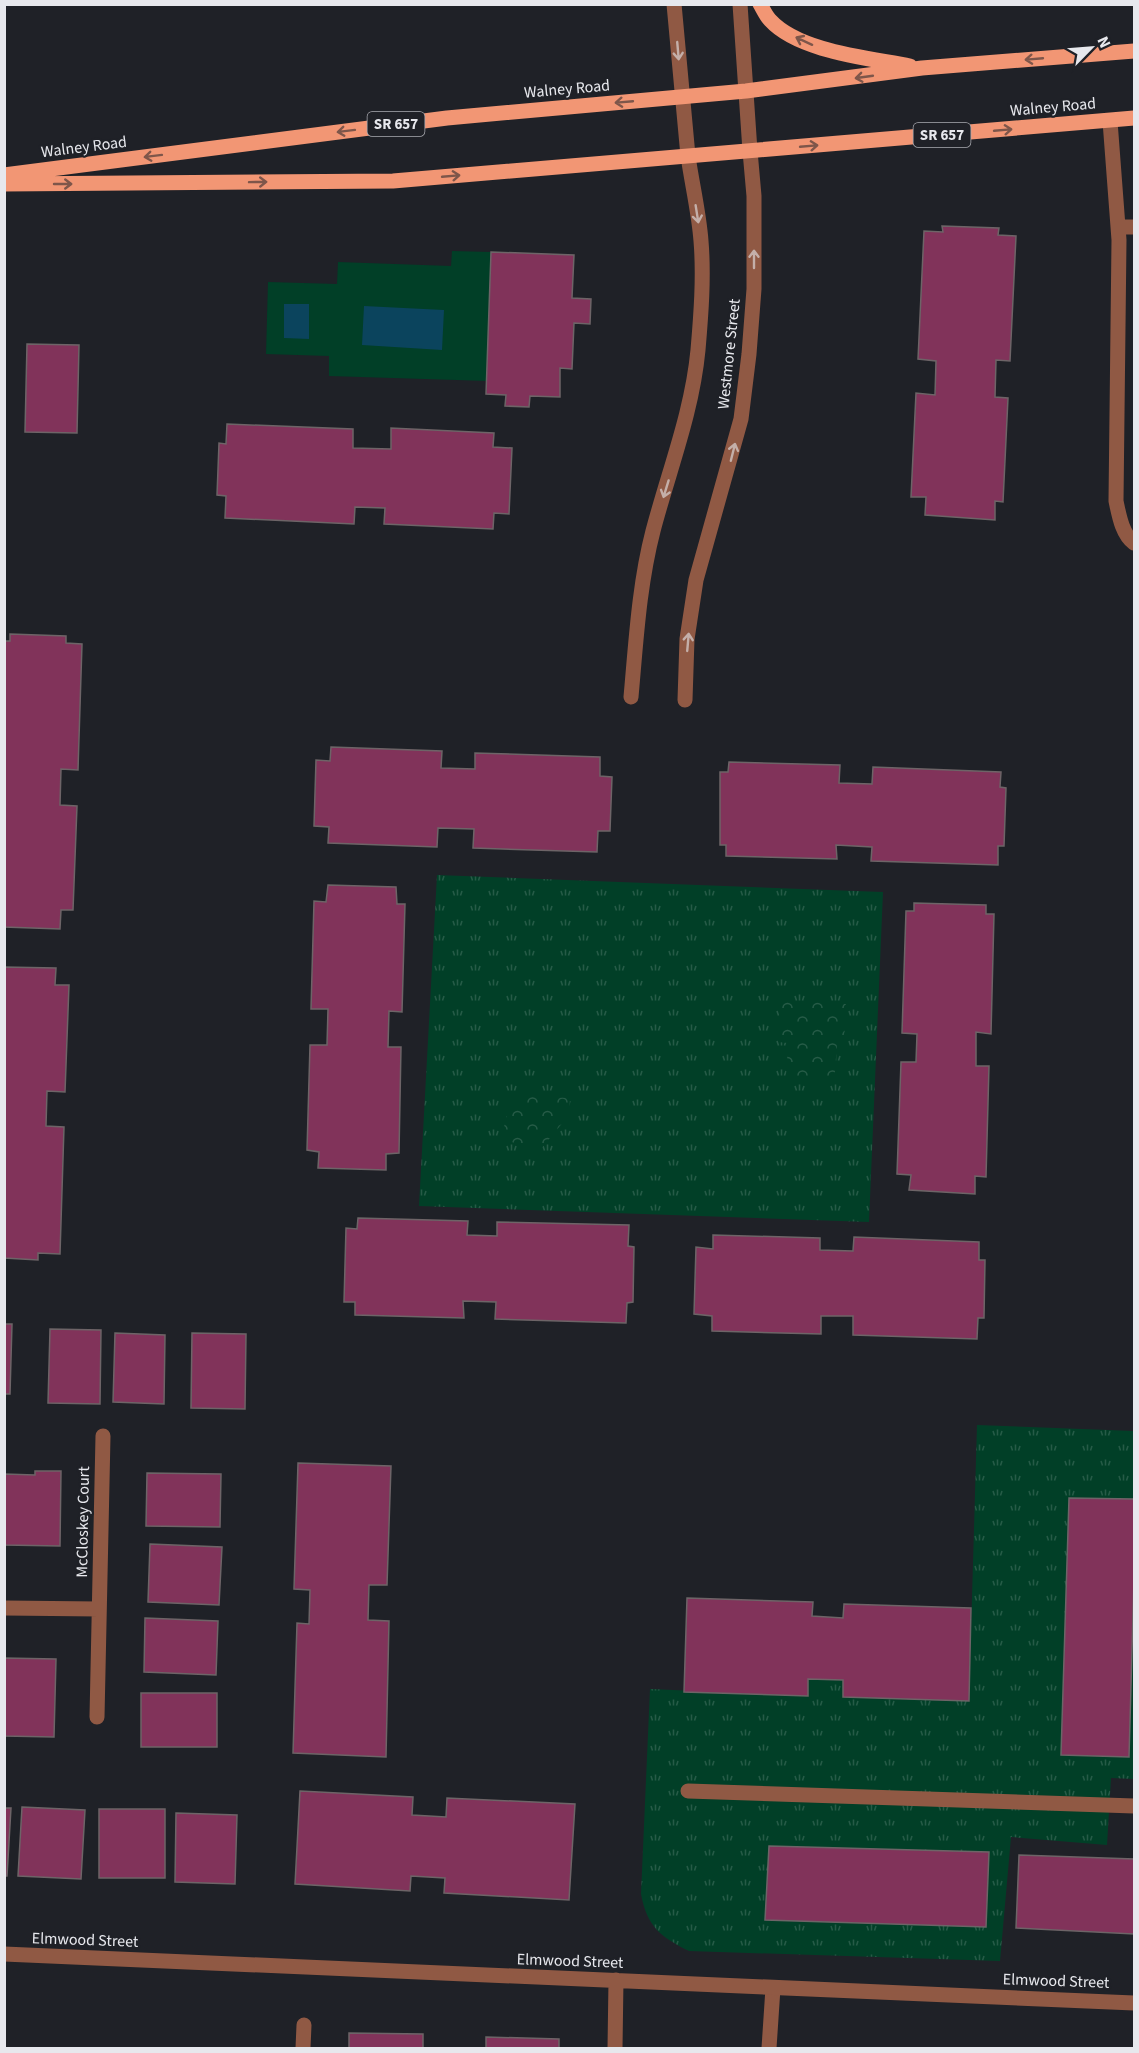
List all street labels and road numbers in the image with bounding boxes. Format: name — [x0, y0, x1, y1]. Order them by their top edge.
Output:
street label: Walney Road — [523, 74, 611, 104]
street label: Walney Road — [1009, 92, 1097, 122]
road number: SR 657 — [368, 112, 424, 136]
road number: SR 657 — [914, 123, 970, 147]
street label: Walney Road — [40, 131, 128, 163]
street label: Westmore Street — [712, 297, 746, 410]
street label: McCloskey Court — [71, 1466, 95, 1578]
street label: Elmwood Street — [31, 1927, 139, 1953]
street label: Elmwood Street — [516, 1948, 624, 1974]
street label: Elmwood Street — [1002, 1968, 1110, 1994]

